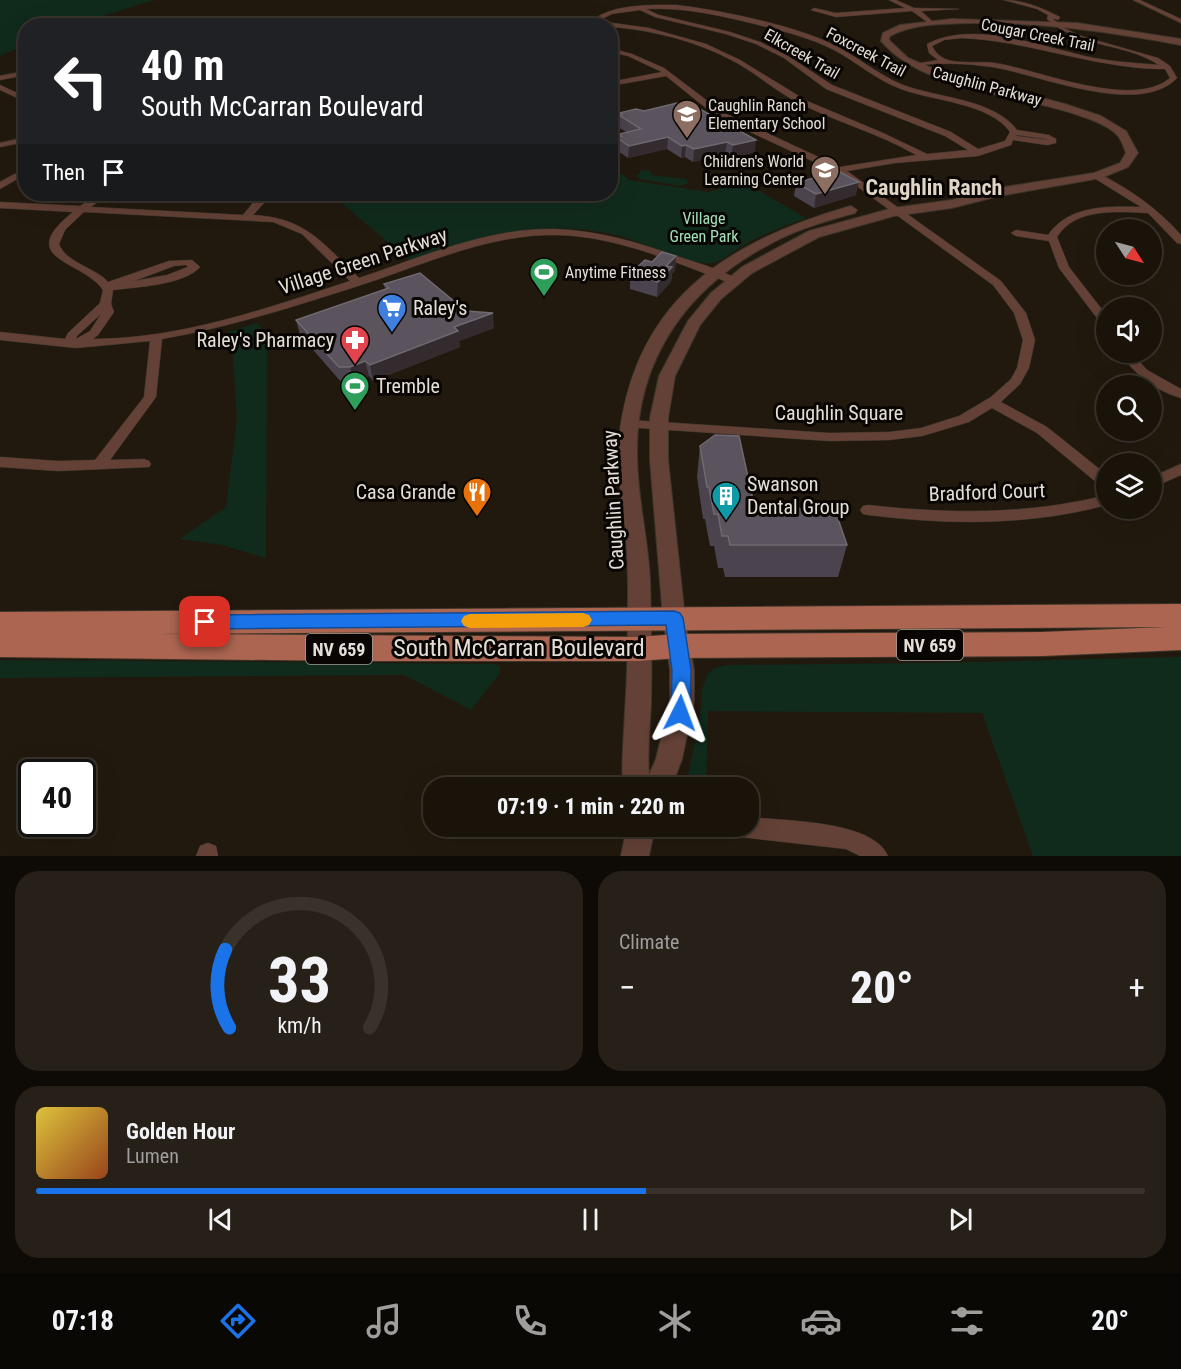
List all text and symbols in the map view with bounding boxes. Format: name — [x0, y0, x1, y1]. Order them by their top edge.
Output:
street label: Cougar Creek Trail — [979, 15, 1097, 55]
street label: Foxcreek Trail — [823, 23, 909, 81]
street label: Elkcreek Trail — [761, 25, 843, 83]
text: 40 m — [141, 41, 224, 90]
icon: left — [42, 42, 120, 120]
street label: Caughlin Parkway — [930, 62, 1044, 110]
text: South McCarran Boulevard — [141, 91, 424, 123]
place label: Caughlin Ranch Elementary School — [708, 96, 825, 133]
school or university icon: Caughlin Ranch Elementary School — [671, 98, 703, 140]
place label: Children's World Learning Center — [703, 152, 804, 189]
school or university icon: Children's World Learning Center — [809, 154, 841, 196]
icon: arrive — [97, 156, 130, 189]
text: Then — [42, 160, 85, 185]
district label: Caughlin Ranch — [866, 175, 1002, 200]
park label: Village Green Park — [669, 209, 739, 246]
north arrow — [1096, 219, 1162, 285]
map controls — [1096, 219, 1162, 519]
street label: Village Green Parkway — [276, 222, 450, 300]
sports icon: Anytime Fitness — [528, 256, 560, 298]
place label: Anytime Fitness — [565, 263, 666, 282]
supermarket icon: Raley's — [376, 292, 408, 334]
place label: Raley's — [413, 296, 467, 320]
button: sound — [1096, 297, 1162, 363]
pharmacy icon: Raley's Pharmacy — [339, 324, 371, 366]
place label: Raley's Pharmacy — [196, 328, 334, 352]
sports icon: Tremble — [339, 370, 371, 412]
place label: Tremble — [376, 374, 440, 398]
button: search — [1096, 375, 1162, 441]
street label: Caughlin Square — [775, 401, 903, 425]
street label: Caughlin Parkway — [597, 429, 629, 571]
button: layers — [1096, 453, 1162, 519]
place label: Swanson Dental Group — [747, 472, 849, 519]
restaurant icon: Casa Grande — [461, 476, 493, 518]
street label: Bradford Court — [928, 478, 1046, 506]
place label: Casa Grande — [356, 480, 456, 504]
building icon: Swanson Dental Group — [710, 480, 742, 522]
pin — [179, 596, 230, 647]
icon: arrive — [188, 605, 221, 638]
road number: NV 659 — [897, 630, 963, 660]
road number: NV 659 — [306, 634, 372, 664]
street label: South McCarran Boulevard — [393, 634, 645, 662]
position arrow — [648, 681, 712, 745]
speed limit sign: 40 — [18, 759, 96, 837]
text: 07:19 · 1 min · 220 m — [497, 794, 685, 819]
text: Climate — [619, 930, 679, 954]
text: 33 — [267, 944, 331, 1017]
text: 20° — [850, 961, 914, 1014]
text: − — [619, 968, 636, 1007]
text: + — [1129, 968, 1145, 1007]
text: km/h — [277, 1013, 321, 1038]
text: Golden Hour — [126, 1119, 235, 1144]
text: Lumen — [126, 1144, 179, 1168]
icon: previous — [204, 1203, 237, 1236]
icon: pause — [574, 1203, 607, 1236]
icon: next — [944, 1203, 977, 1236]
icon: directions — [217, 1300, 259, 1342]
icon: music — [363, 1300, 405, 1342]
icon: phone — [509, 1300, 551, 1342]
icon: climate — [654, 1300, 696, 1342]
icon: car — [800, 1300, 842, 1342]
icon: filters — [946, 1300, 988, 1342]
text: 07:18 — [52, 1305, 114, 1337]
text: 20° — [1091, 1305, 1129, 1337]

